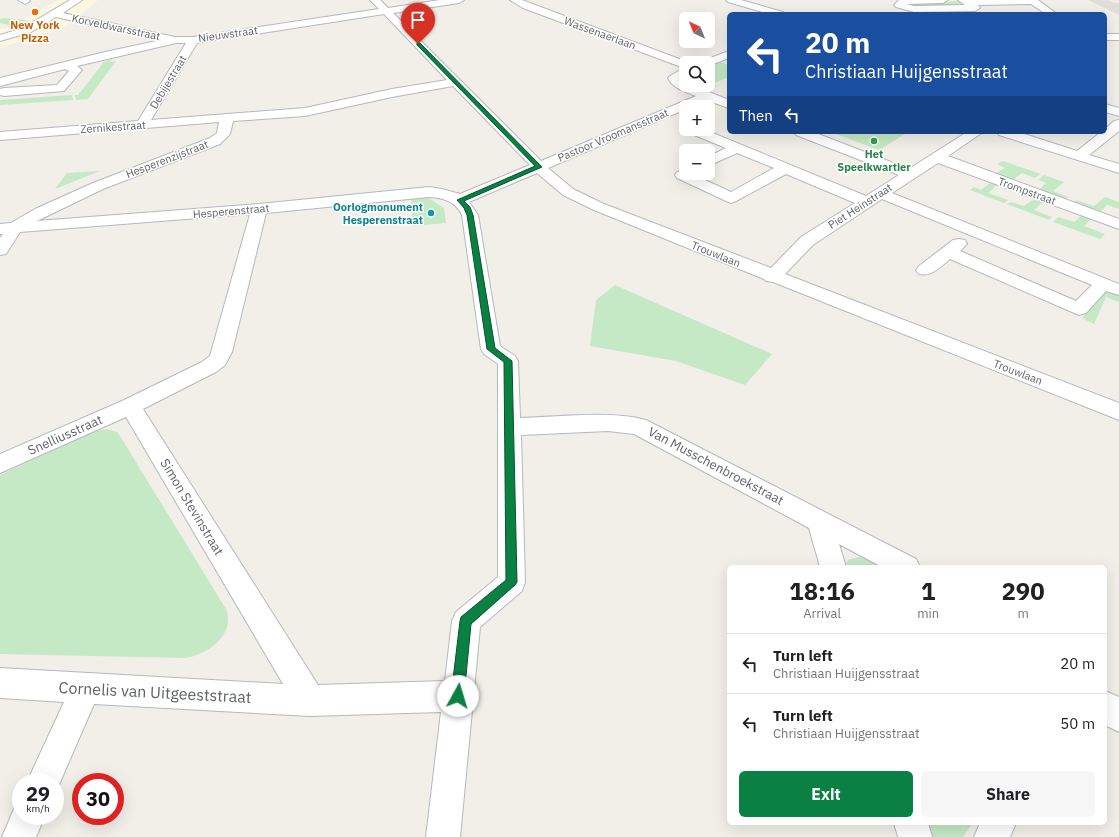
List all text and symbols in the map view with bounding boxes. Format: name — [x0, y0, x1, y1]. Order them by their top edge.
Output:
pin — [401, 3, 435, 44]
marker: New York Pizza — [30, 7, 40, 17]
icon: arrive — [407, 9, 429, 31]
street label: Korveldwarsstraat — [71, 11, 162, 43]
north arrow — [679, 12, 715, 48]
map controls — [679, 12, 715, 180]
street label: Wassenaerlaan — [562, 14, 638, 52]
place label: New York Pizza — [10, 18, 60, 45]
street label: Nieuwstraat — [197, 23, 259, 45]
text: 20 m — [805, 24, 870, 61]
icon: left — [739, 28, 791, 80]
street label: Debijestraat — [147, 53, 190, 111]
button: search — [679, 56, 715, 92]
text: Christiaan Huijgensstraat — [805, 60, 1008, 83]
button: + — [679, 100, 715, 136]
icon: left — [781, 104, 803, 126]
street label: Pastoor Vroomansstraat — [555, 105, 671, 165]
text: Then — [739, 106, 773, 125]
street label: Zernikestraat — [80, 118, 146, 136]
marker: Het Speelkwartier — [869, 136, 879, 146]
street label: Hesperenzijstraat — [124, 137, 210, 181]
button: − — [679, 144, 715, 180]
place label: Het Speelkwartier — [837, 147, 911, 174]
street label: Trompstraat — [996, 174, 1058, 208]
street label: Piet Heinstraat — [825, 180, 895, 232]
place label: Oorlogmonument Hesperenstraat — [333, 200, 423, 227]
street label: Hesperenstraat — [192, 201, 270, 221]
marker: Oorlogmonument Hesperenstraat — [426, 208, 436, 218]
street label: Trouwlaan — [689, 238, 743, 270]
street label: Trouwlaan — [991, 356, 1045, 388]
street label: Snelliusstraat — [25, 411, 105, 459]
street label: Van Musschenbroekstraat — [645, 423, 787, 509]
street label: Simon Stevinstraat — [156, 455, 228, 559]
text: 18:16 — [789, 575, 855, 607]
text: 1 — [921, 575, 935, 607]
text: 290 — [1001, 575, 1045, 607]
text: Arrival — [803, 605, 841, 622]
text: min — [917, 605, 939, 622]
text: m — [1017, 605, 1029, 622]
text: Turn left — [773, 646, 833, 665]
icon: left — [739, 653, 761, 675]
text: 20 m — [1060, 654, 1095, 673]
text: Christiaan Huijgensstraat — [773, 665, 919, 682]
position arrow — [437, 675, 479, 717]
street label: Cornelis van Uitgeeststraat — [58, 677, 252, 707]
text: Turn left — [773, 706, 833, 725]
icon: left — [739, 713, 761, 735]
text: 50 m — [1060, 714, 1095, 733]
text: Christiaan Huijgensstraat — [773, 725, 919, 742]
button: Exit — [739, 771, 913, 817]
button: Share — [921, 771, 1095, 817]
speed limit sign: 30 — [72, 773, 124, 825]
text: 29 — [26, 780, 50, 807]
text: km/h — [26, 802, 50, 815]

